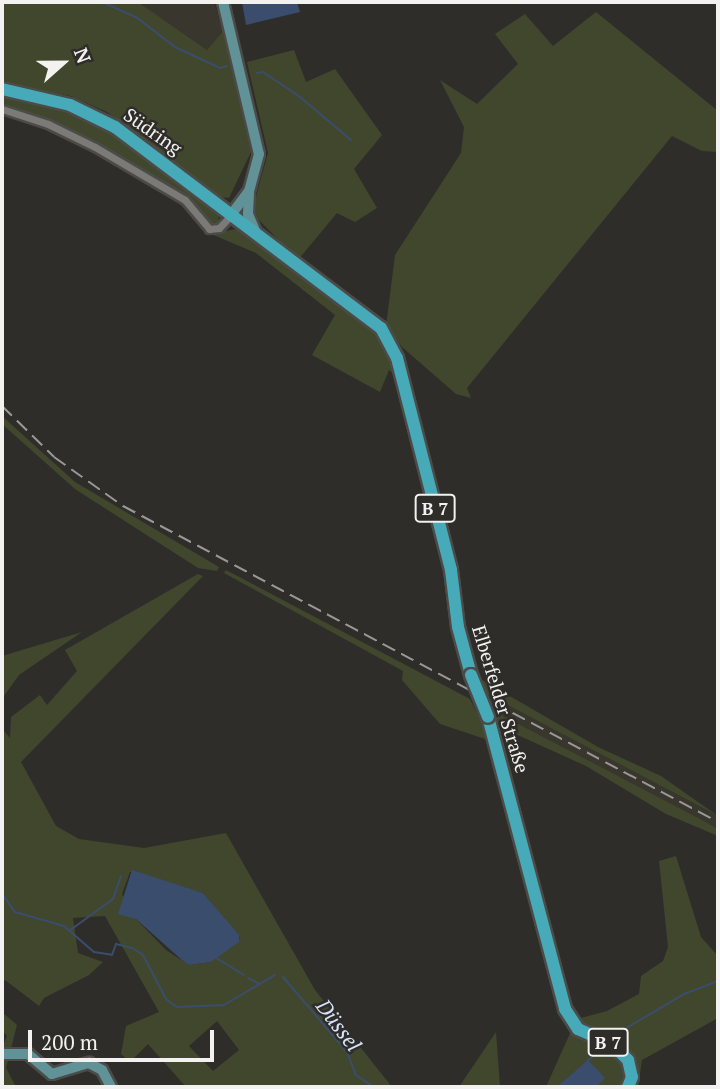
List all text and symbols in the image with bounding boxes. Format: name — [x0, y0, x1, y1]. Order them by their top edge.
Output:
north arrow — [28, 28, 98, 98]
text: N — [69, 44, 97, 66]
street label: Südring — [119, 103, 187, 159]
road number: B 7 — [414, 494, 456, 522]
street label: Elberfelder Straße — [468, 622, 534, 776]
water label: Düssel — [311, 994, 367, 1056]
scale bar — [32, 1016, 217, 1060]
text: 200 m — [41, 1028, 98, 1056]
road number: B 7 — [587, 1028, 629, 1056]

